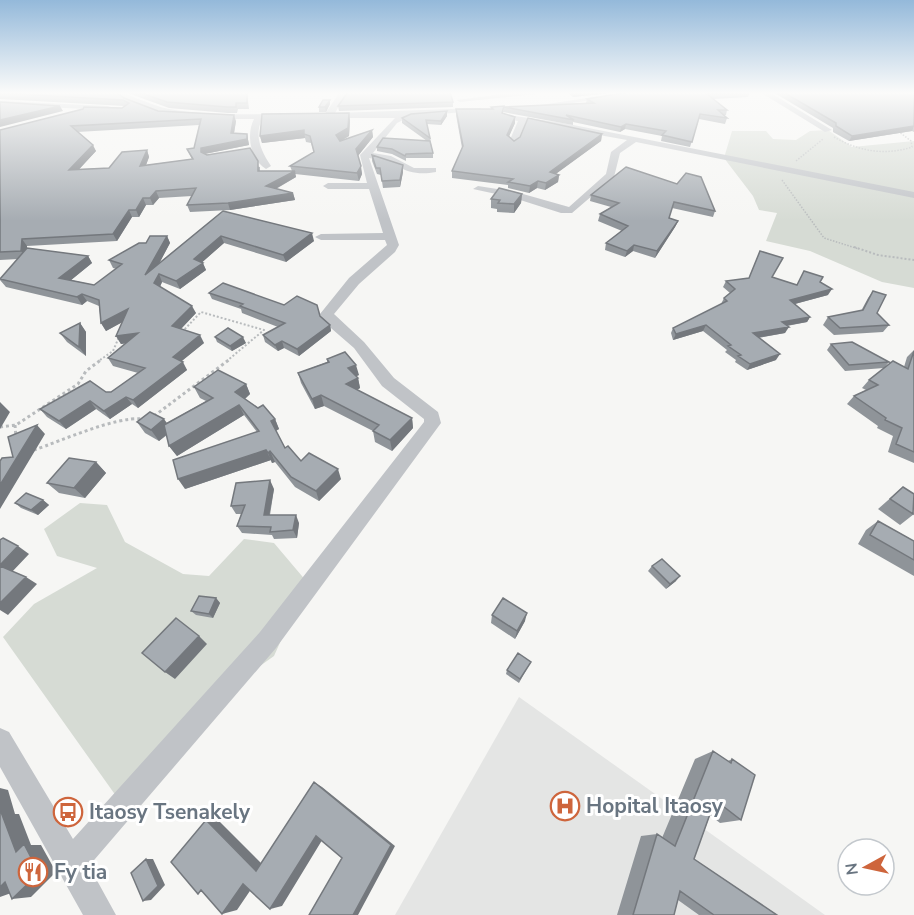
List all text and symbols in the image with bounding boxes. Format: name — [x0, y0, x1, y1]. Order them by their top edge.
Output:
hospital icon: Hopital Itaosy — [549, 790, 581, 822]
place label: Hopital Itaosy — [586, 792, 724, 820]
bus stop icon: Itaosy Tsenakely — [52, 796, 84, 828]
place label: Itaosy Tsenakely — [89, 798, 251, 826]
north arrow — [836, 837, 896, 897]
restaurant icon: Fy tia — [17, 856, 49, 888]
place label: Fy tia — [54, 858, 107, 886]
text: N — [840, 861, 864, 876]

